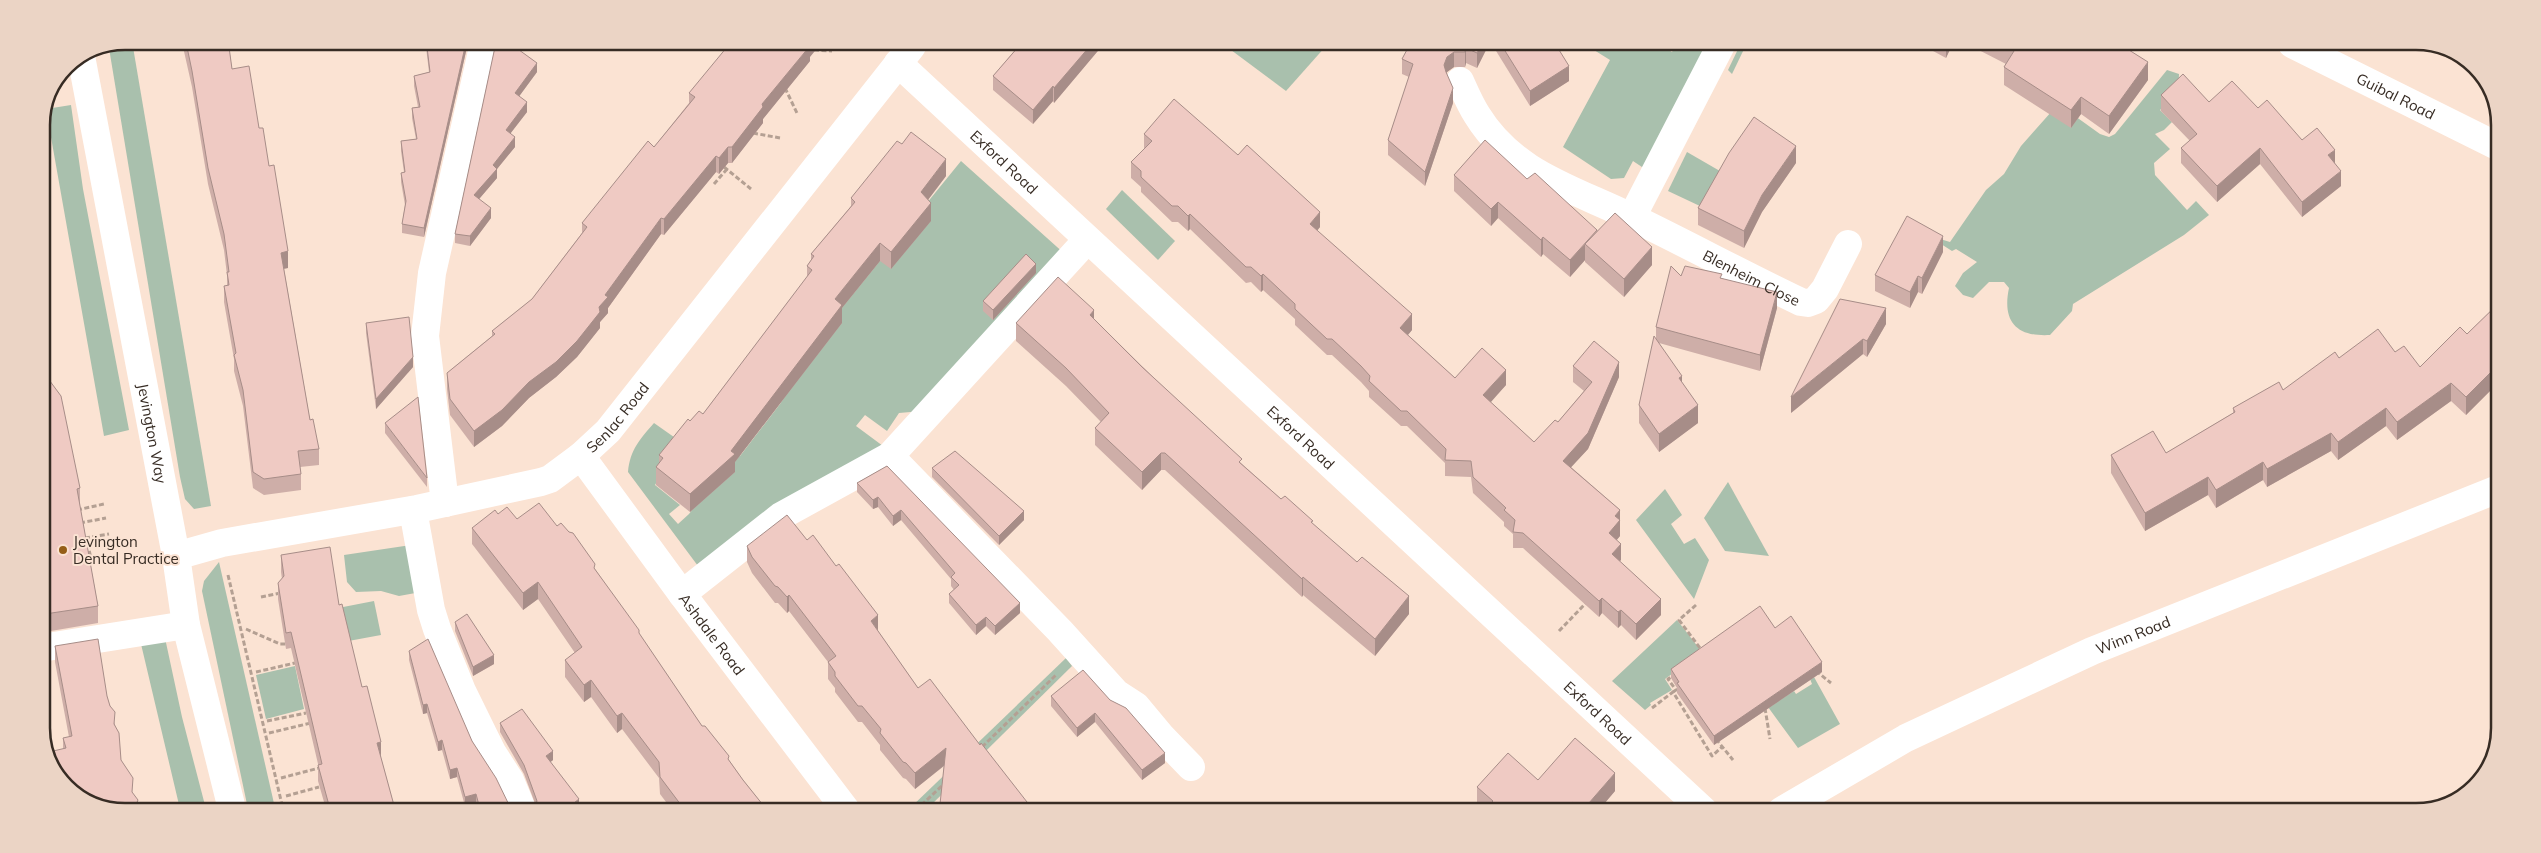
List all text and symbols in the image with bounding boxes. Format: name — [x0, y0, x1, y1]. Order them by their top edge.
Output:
street label: Guibal Road — [2353, 68, 2438, 123]
street label: Exford Road — [967, 126, 1042, 198]
street label: Blenheim Close — [1700, 245, 1803, 310]
street label: Senlac Road — [582, 378, 653, 456]
street label: Jevington Way — [134, 382, 172, 485]
street label: Exford Road — [1263, 401, 1339, 473]
place label: Jevington Dental Practice — [73, 532, 179, 568]
marker: Jevington Dental Practice — [57, 544, 69, 556]
street label: Ashdale Road — [675, 589, 749, 678]
street label: Winn Road — [2093, 611, 2173, 658]
street label: Exford Road — [1560, 677, 1636, 749]

